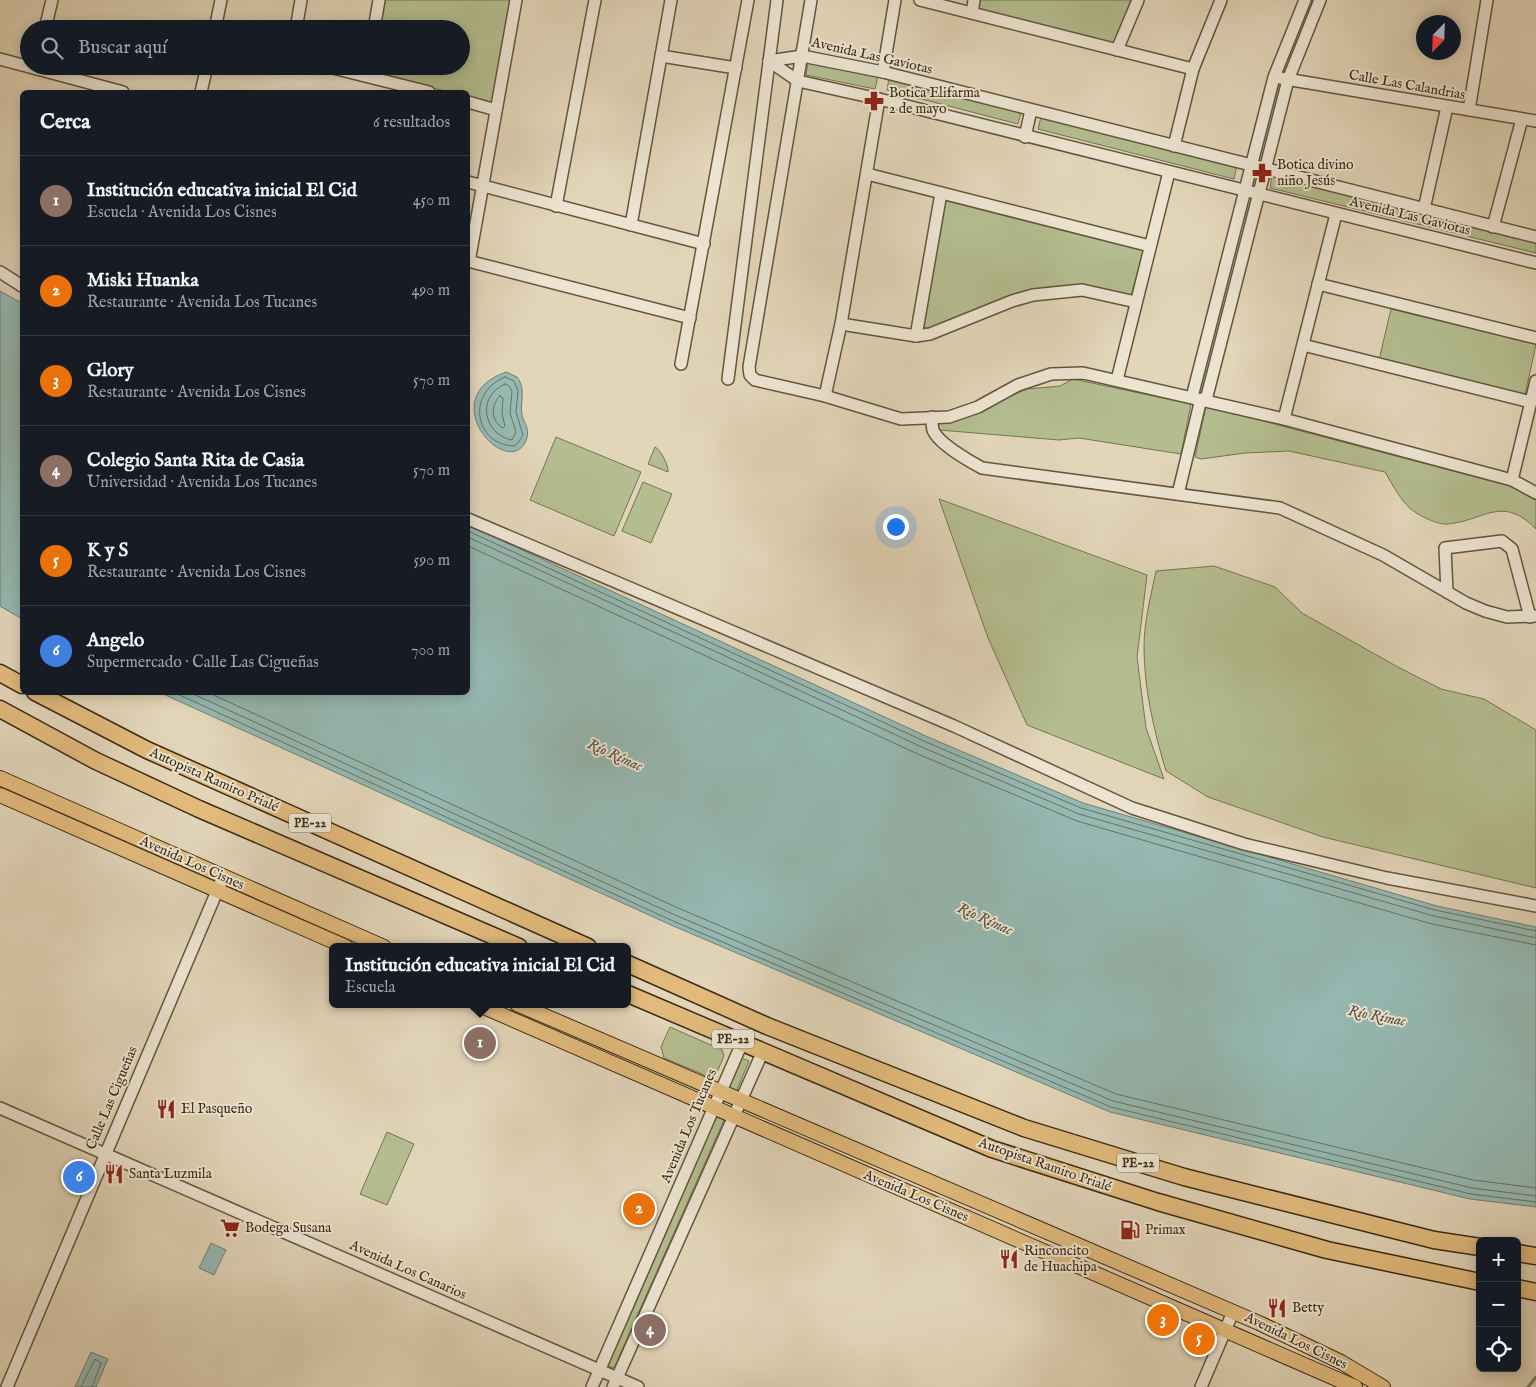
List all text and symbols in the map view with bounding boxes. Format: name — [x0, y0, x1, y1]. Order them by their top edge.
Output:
north arrow — [1416, 15, 1461, 60]
search box — [20, 20, 470, 75]
street label: Avenida Las Gaviotas — [809, 33, 934, 79]
icon: search — [38, 34, 66, 62]
text: Buscar aquí — [78, 36, 167, 60]
street label: Calle Las Calandrias — [1347, 66, 1467, 104]
place label: Botica Elifarma 2 de mayo — [889, 84, 981, 118]
pharmacy icon: Botica Elifarma 2 de mayo — [863, 90, 885, 112]
text: Cerca — [40, 109, 90, 136]
text: 6 resultados — [373, 113, 450, 133]
place label: Botica divino niño Jesús — [1277, 156, 1354, 190]
pharmacy icon: Botica divino niño Jesús — [1251, 162, 1273, 184]
text: Institución educativa inicial El Cid — [87, 179, 357, 203]
text: 1 — [53, 191, 59, 211]
text: 450 m — [413, 191, 450, 211]
street label: Avenida Las Gaviotas — [1347, 192, 1472, 240]
text: Escuela · Avenida Los Cisnes — [87, 203, 277, 223]
text: Miski Huanka — [87, 269, 199, 293]
text: 2 — [52, 281, 60, 301]
text: 490 m — [411, 281, 450, 301]
text: Restaurante · Avenida Los Tucanes — [87, 293, 317, 313]
text: Glory — [87, 359, 134, 383]
text: 3 — [53, 371, 59, 391]
text: 570 m — [413, 371, 450, 391]
text: Restaurante · Avenida Los Cisnes — [87, 383, 306, 403]
text: Colegio Santa Rita de Casia — [87, 449, 304, 473]
text: 4 — [52, 461, 60, 481]
text: 570 m — [413, 461, 450, 481]
text: Universidad · Avenida Los Tucanes — [87, 473, 317, 493]
your location — [883, 514, 909, 540]
text: K y S — [87, 539, 128, 563]
text: 5 — [53, 551, 59, 571]
text: 590 m — [414, 551, 450, 571]
text: Restaurante · Avenida Los Cisnes — [87, 563, 306, 583]
text: Angelo — [87, 629, 144, 653]
text: 6 — [53, 641, 59, 661]
text: 700 m — [411, 641, 450, 661]
text: Supermercado · Calle Las Cigueñas — [87, 653, 319, 673]
water label: Río Rímac — [584, 734, 646, 776]
street label: Autopista Ramiro Prialé — [146, 743, 282, 817]
road number: PE-22 — [289, 814, 331, 832]
street label: Avenida Los Cisnes — [136, 831, 247, 894]
water label: Río Rímac — [954, 898, 1016, 940]
popup — [329, 943, 631, 1008]
text: Institución educativa inicial El Cid — [345, 954, 615, 978]
text: Escuela — [345, 978, 396, 998]
water label: Río Rímac — [1347, 1001, 1408, 1031]
pin: 1 — [464, 1024, 496, 1062]
road number: PE-22 — [712, 1030, 754, 1048]
street label: Calle Las Cigueñas — [82, 1044, 142, 1152]
street label: Avenida Los Tucanes — [656, 1066, 721, 1187]
restaurant icon: El Pasqueño — [155, 1098, 177, 1120]
place label: El Pasqueño — [181, 1100, 253, 1118]
street label: Autopista Ramiro Prialé — [975, 1133, 1114, 1196]
road number: PE-22 — [1117, 1154, 1159, 1172]
pin: 6 — [63, 1158, 95, 1196]
restaurant icon: Santa Luzmila — [103, 1163, 125, 1185]
place label: Santa Luzmila — [129, 1165, 213, 1183]
street label: Avenida Los Cisnes — [860, 1165, 971, 1226]
pin: 2 — [623, 1190, 655, 1228]
supermarket icon: Bodega Susana — [219, 1217, 241, 1239]
place label: Bodega Susana — [245, 1219, 332, 1237]
fuel station icon: Primax — [1119, 1219, 1141, 1241]
place label: Primax — [1145, 1221, 1186, 1239]
street label: Avenida Los Canarios — [346, 1236, 469, 1304]
map controls — [1476, 1237, 1521, 1372]
button: + — [1476, 1237, 1521, 1282]
place label: Rinconcito de Huachipa — [1024, 1242, 1098, 1276]
restaurant icon: Rinconcito de Huachipa — [998, 1248, 1020, 1270]
button: − — [1476, 1282, 1521, 1327]
restaurant icon: Betty — [1266, 1297, 1288, 1319]
place label: Betty — [1292, 1299, 1324, 1317]
pin: 3 — [1147, 1301, 1179, 1339]
street label: Avenida Los Cisnes — [1241, 1308, 1351, 1374]
pin: 4 — [634, 1311, 666, 1349]
pin: 5 — [1183, 1320, 1215, 1358]
button: locate — [1476, 1327, 1521, 1372]

